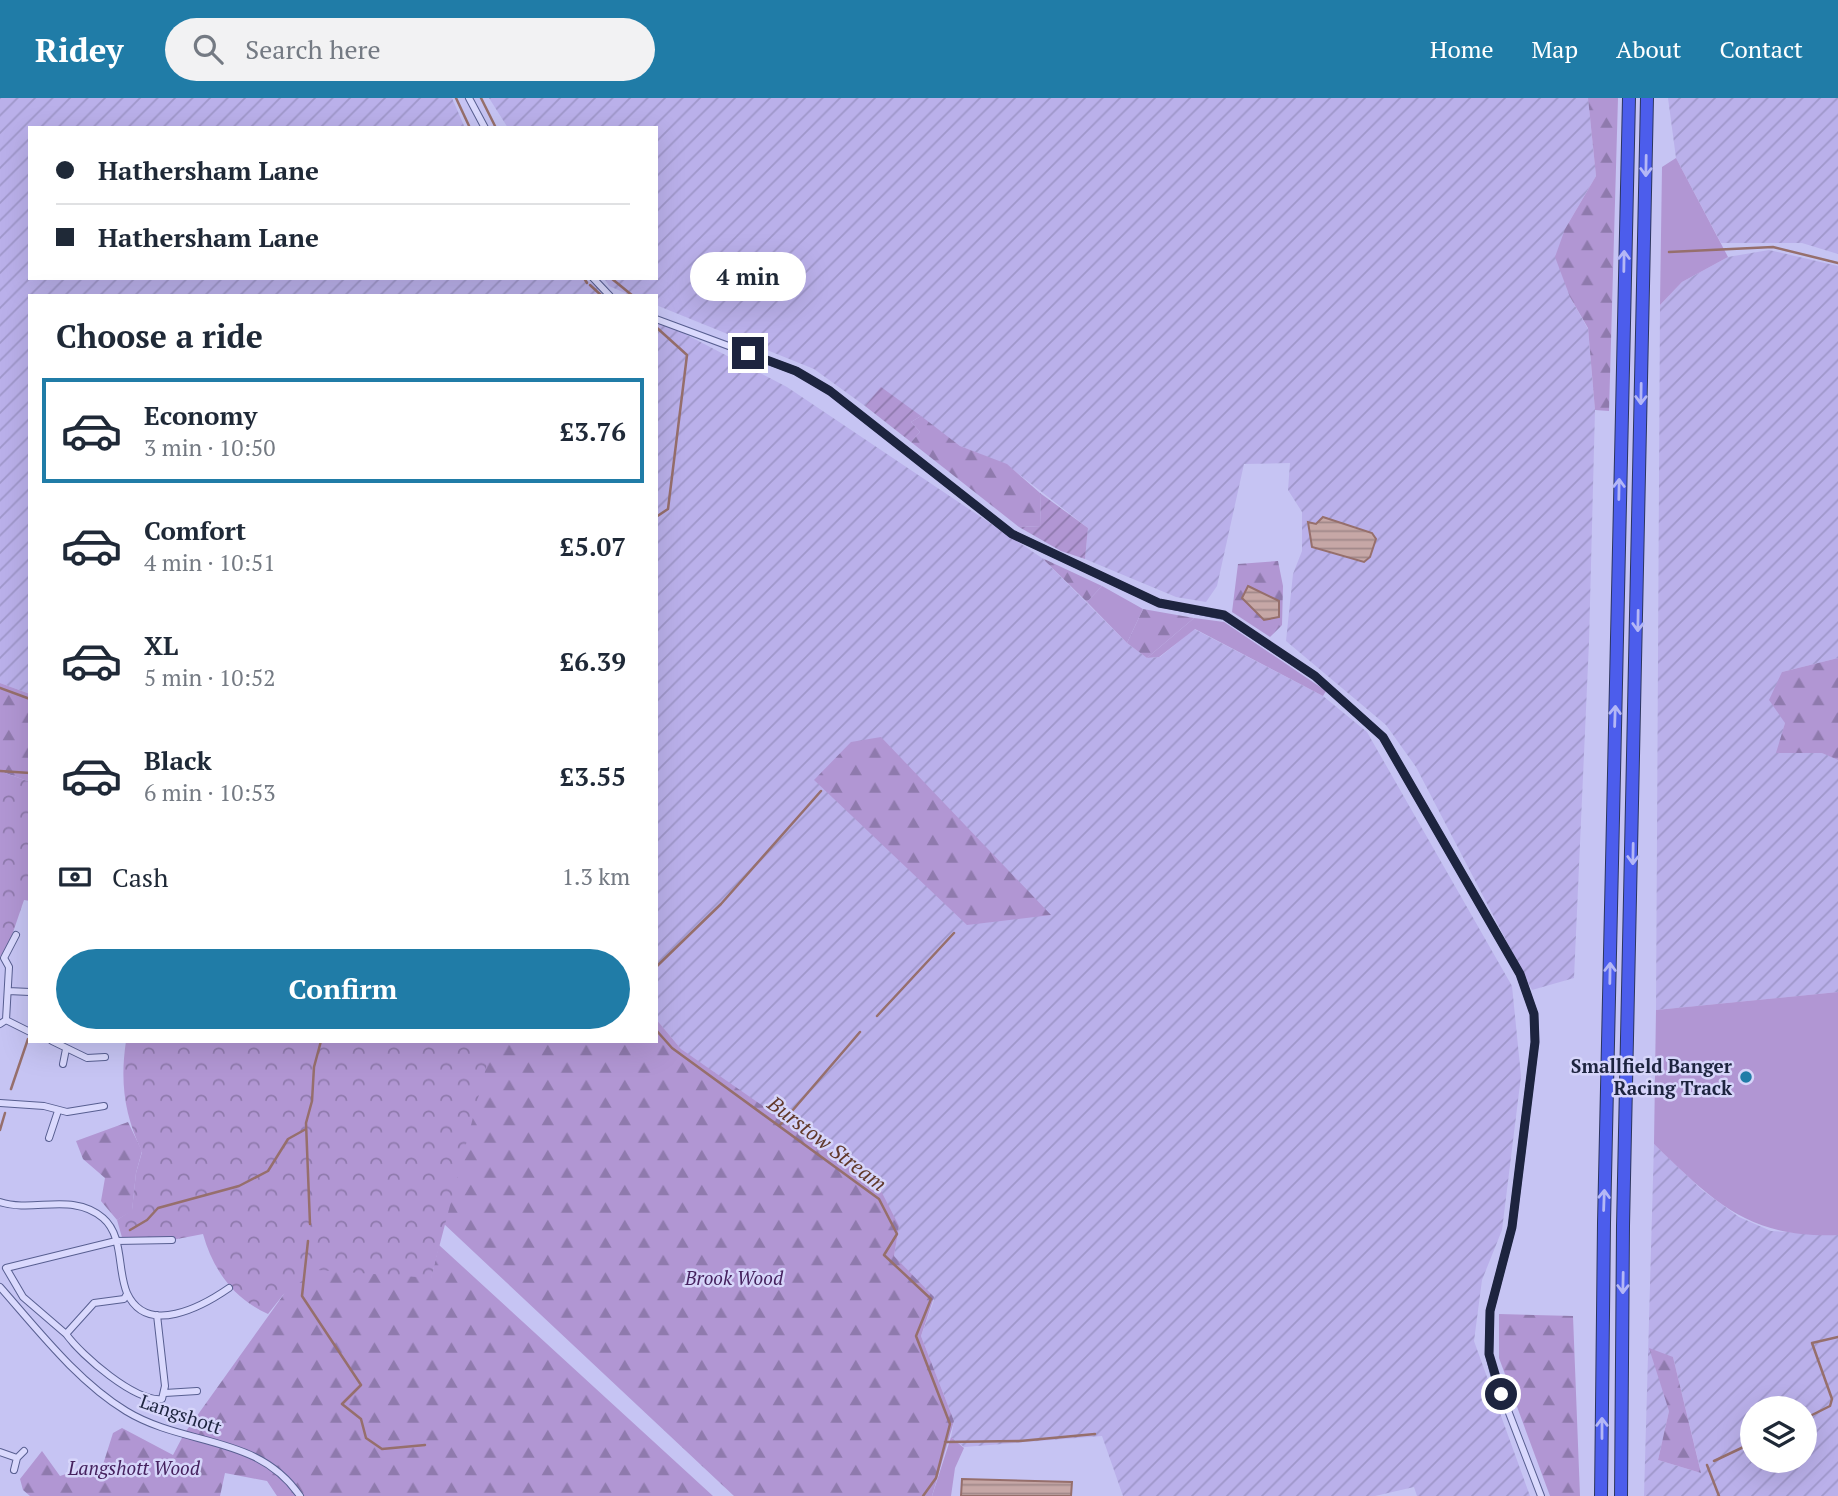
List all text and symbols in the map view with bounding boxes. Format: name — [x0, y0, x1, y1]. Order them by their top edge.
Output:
search box — [165, 18, 655, 81]
text: Ridey — [35, 28, 123, 71]
icon: search — [189, 30, 227, 68]
text: Search here — [245, 32, 381, 66]
text: Home — [1430, 33, 1494, 65]
text: Map — [1532, 33, 1578, 65]
text: About — [1616, 33, 1682, 65]
text: Contact — [1720, 33, 1803, 65]
text: Hathersham Lane — [98, 153, 319, 187]
one-way arrow — [1639, 154, 1652, 177]
text: Hathersham Lane — [98, 220, 319, 254]
one-way arrow — [1617, 250, 1631, 273]
callout: 4 min — [690, 252, 806, 300]
text: 4 min — [717, 261, 779, 292]
text: Choose a ride — [56, 315, 263, 357]
route end — [732, 337, 764, 369]
one-way arrow — [1634, 382, 1647, 405]
text: Economy — [144, 398, 257, 432]
icon: car — [60, 399, 123, 462]
text: £3.76 — [560, 414, 626, 448]
text: 3 min · 10:50 — [144, 432, 276, 463]
one-way arrow — [1612, 478, 1626, 501]
text: Comfort — [144, 513, 246, 547]
icon: car — [60, 514, 123, 577]
text: £5.07 — [560, 529, 626, 563]
text: 4 min · 10:51 — [144, 547, 276, 578]
one-way arrow — [1631, 609, 1645, 632]
text: XL — [144, 628, 178, 662]
icon: car — [60, 629, 123, 692]
text: £6.39 — [560, 644, 626, 678]
text: 5 min · 10:52 — [144, 662, 276, 693]
one-way arrow — [1609, 705, 1622, 728]
text: Black — [144, 743, 212, 777]
icon: car — [60, 744, 123, 807]
text: £3.55 — [560, 759, 626, 793]
text: 6 min · 10:53 — [144, 777, 276, 808]
one-way arrow — [1626, 843, 1640, 866]
icon: cash — [56, 858, 94, 896]
text: Cash — [112, 860, 168, 894]
text: 1.3 km — [562, 861, 630, 892]
button: Confirm — [56, 949, 630, 1029]
one-way arrow — [1603, 962, 1616, 985]
place label: Smallfield Banger Racing Track — [1571, 1053, 1733, 1100]
marker: Smallfield Banger Racing Track — [1738, 1069, 1754, 1085]
water label: Burstow Stream — [762, 1089, 893, 1197]
one-way arrow — [1598, 1189, 1611, 1212]
park label: Brook Wood — [684, 1265, 784, 1290]
one-way arrow — [1616, 1271, 1630, 1294]
route start — [1485, 1378, 1517, 1410]
street label: Langshott — [137, 1388, 225, 1439]
map controls — [1740, 1396, 1817, 1473]
button: layers — [1740, 1396, 1817, 1473]
one-way arrow — [1595, 1417, 1609, 1440]
park label: Langshott Wood — [67, 1455, 201, 1480]

